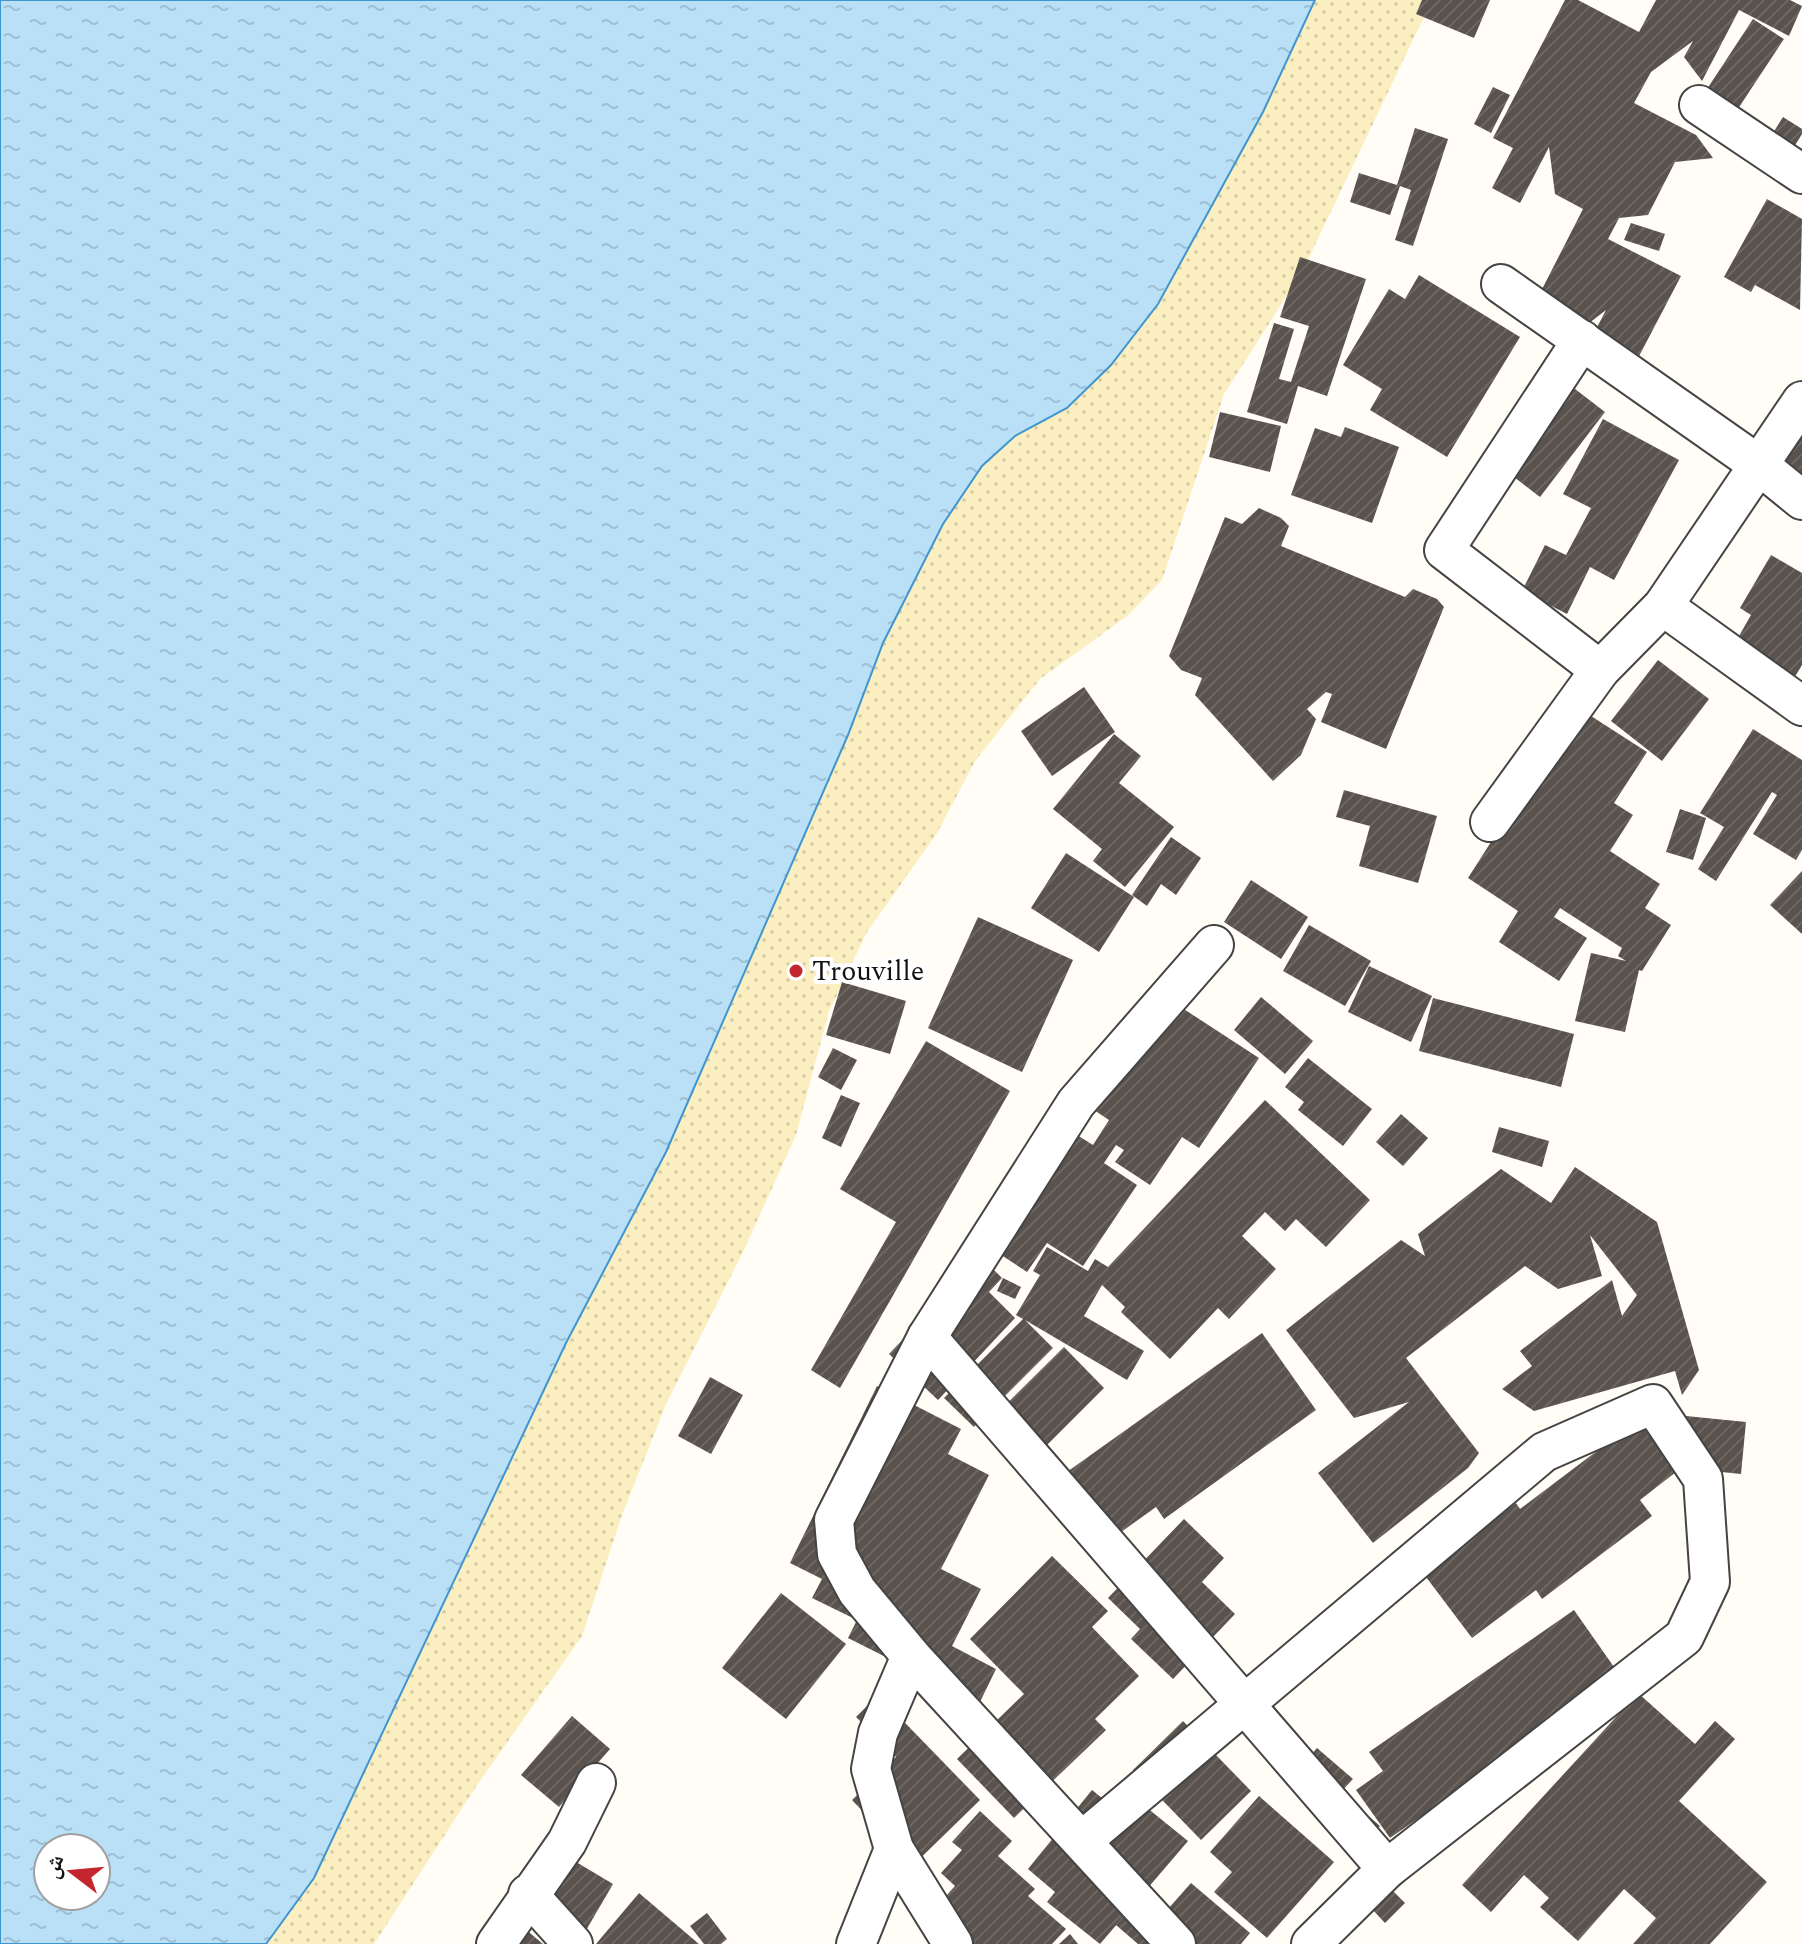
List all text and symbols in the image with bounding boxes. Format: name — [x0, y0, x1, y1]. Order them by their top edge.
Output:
place label: Trouville — [812, 950, 924, 993]
marker: Trouville — [787, 962, 805, 980]
north arrow — [32, 1832, 112, 1912]
text: ش — [35, 1851, 73, 1883]

